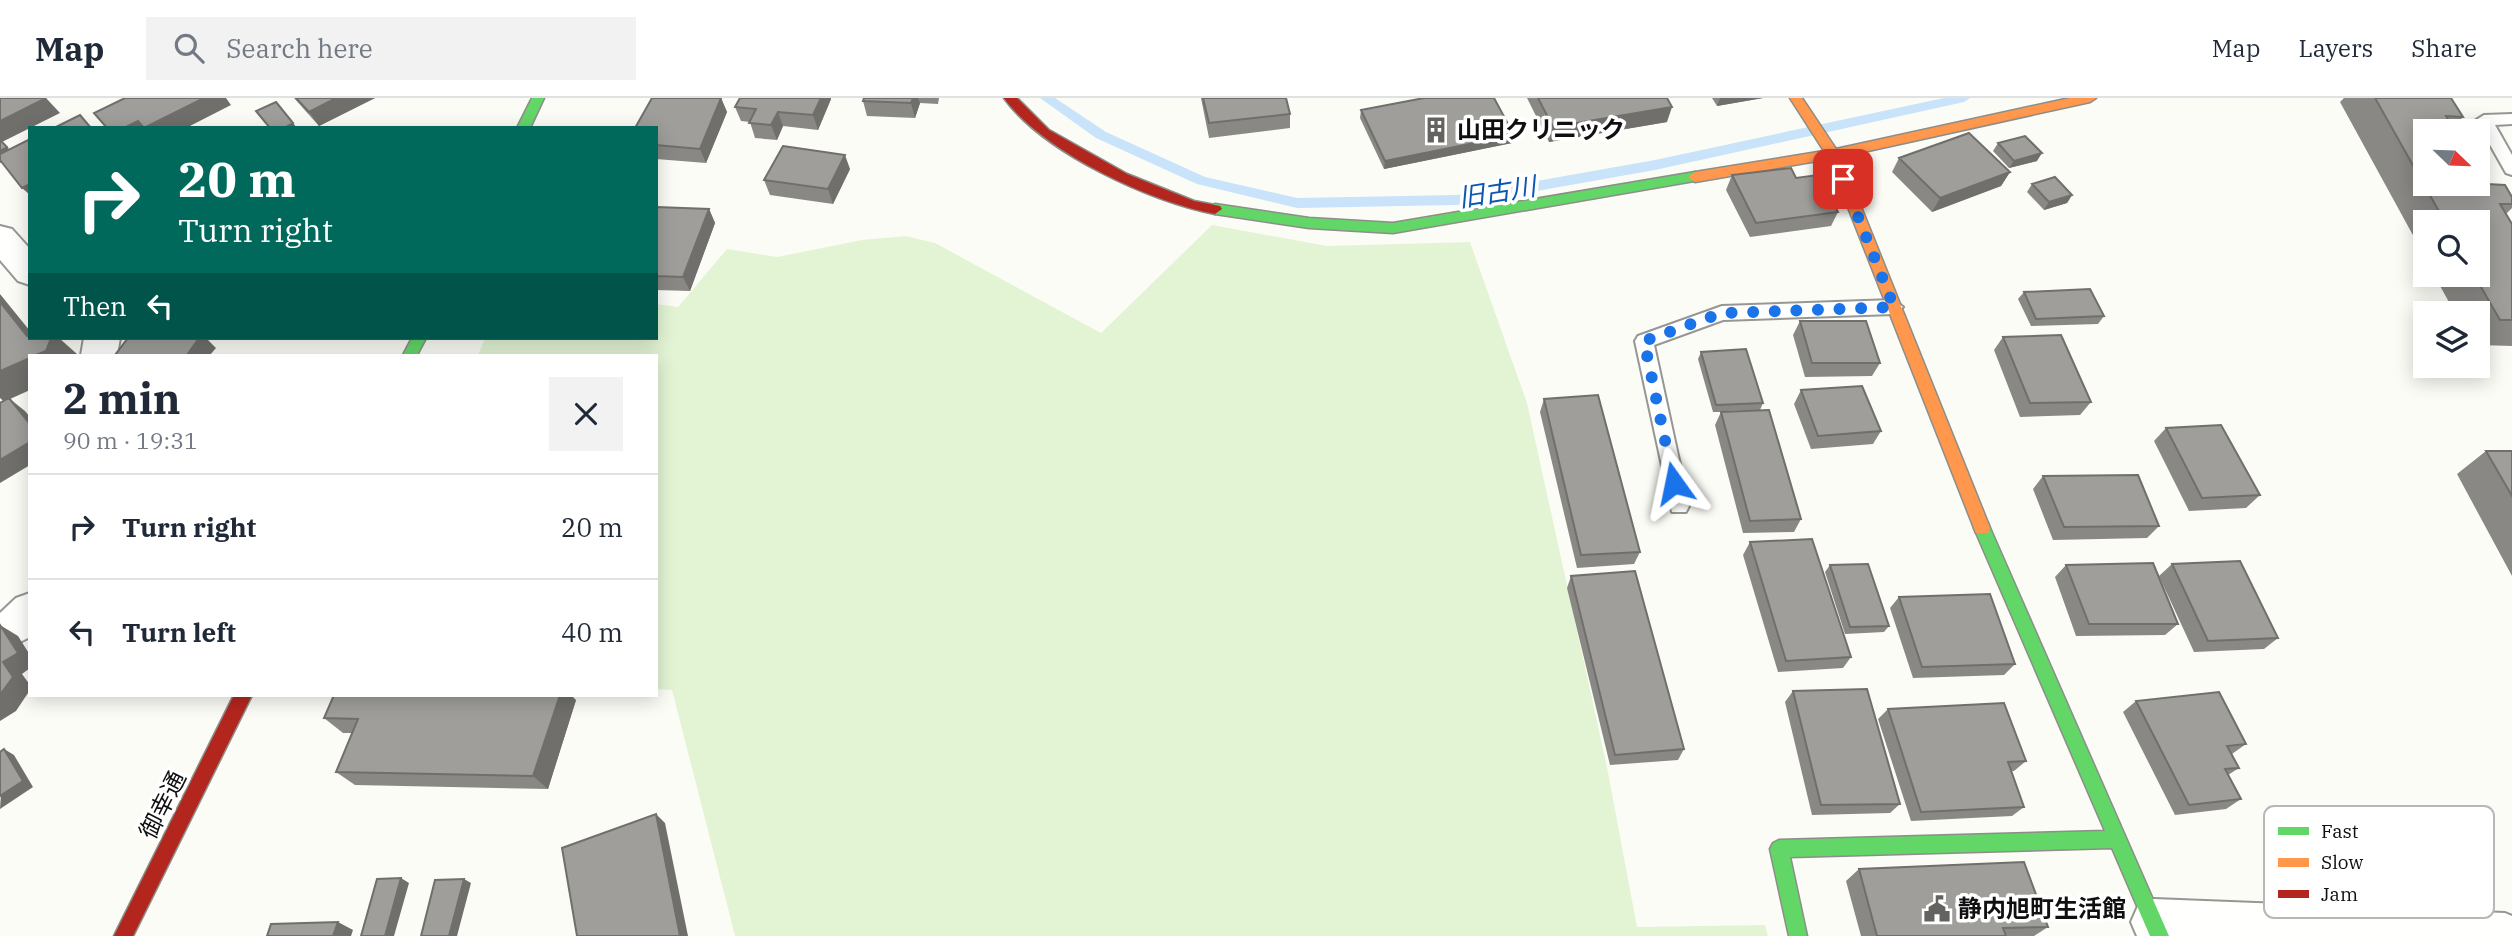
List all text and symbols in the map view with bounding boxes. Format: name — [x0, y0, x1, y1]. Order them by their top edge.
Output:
search box — [146, 17, 636, 80]
text: Map — [35, 27, 104, 70]
icon: search — [170, 29, 208, 67]
text: Search here — [226, 31, 373, 65]
text: Map — [2212, 32, 2260, 64]
text: Layers — [2298, 32, 2373, 64]
text: Share — [2411, 32, 2477, 64]
place label: 山田クリニック — [1457, 113, 1625, 145]
building icon: 山田クリニック — [1421, 115, 1451, 145]
north arrow — [2413, 119, 2490, 196]
map controls — [2413, 119, 2490, 378]
text: 20 m — [178, 147, 296, 210]
pin — [1813, 149, 1873, 209]
icon: right — [63, 154, 154, 245]
icon: arrive — [1824, 160, 1862, 198]
water label: 旧古川 — [1456, 168, 1541, 214]
text: Turn right — [178, 209, 333, 251]
button: search — [2413, 210, 2490, 287]
icon: left — [141, 287, 179, 325]
text: Then — [63, 289, 127, 323]
button: layers — [2413, 301, 2490, 378]
text: 2 min — [63, 371, 181, 426]
button: close — [549, 377, 623, 451]
text: 90 m · 19:31 — [63, 425, 198, 455]
position arrow — [1637, 446, 1711, 520]
icon: right — [63, 508, 101, 546]
text: Turn right — [122, 510, 256, 544]
text: 20 m — [561, 510, 623, 544]
icon: left — [63, 613, 101, 651]
text: Turn left — [122, 615, 236, 649]
text: 40 m — [561, 615, 623, 649]
street label: 御幸通 — [132, 765, 193, 844]
legend — [2264, 806, 2494, 918]
text: Fast — [2321, 819, 2359, 843]
text: Slow — [2321, 850, 2363, 874]
text: Jam — [2321, 882, 2358, 906]
place label: 静内旭町生活館 — [1958, 892, 2126, 924]
public building icon: 静内旭町生活館 — [1922, 894, 1952, 924]

